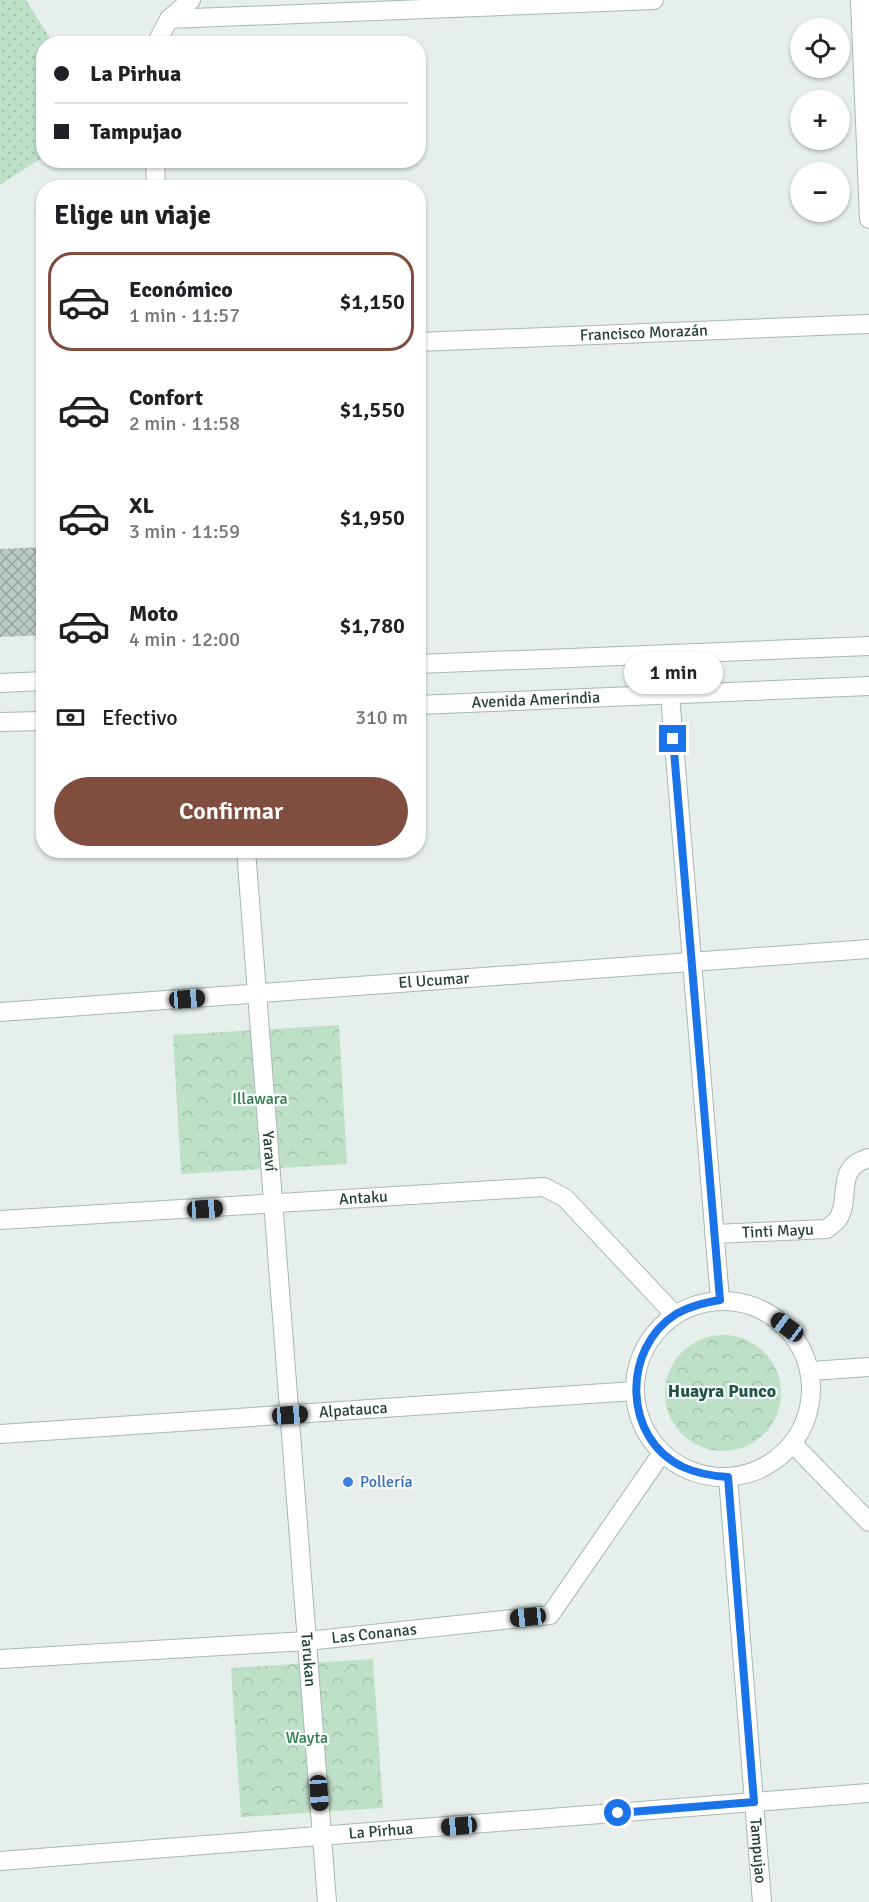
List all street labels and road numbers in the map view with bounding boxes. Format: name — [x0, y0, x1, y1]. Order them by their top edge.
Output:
street label: Francisco Morazán — [579, 320, 708, 346]
street label: Avenida Amerindia — [471, 687, 601, 713]
street label: El Ucumar — [398, 968, 470, 993]
street label: Yaraví — [258, 1130, 281, 1173]
street label: Antaku — [338, 1187, 388, 1209]
street label: Tinti Mayu — [742, 1220, 814, 1243]
street label: Alpatauca — [318, 1398, 388, 1422]
street label: Las Conanas — [331, 1619, 418, 1648]
street label: Tarukan — [296, 1632, 320, 1687]
street label: Tampujao — [745, 1817, 770, 1884]
street label: La Pirhua — [348, 1819, 414, 1844]

